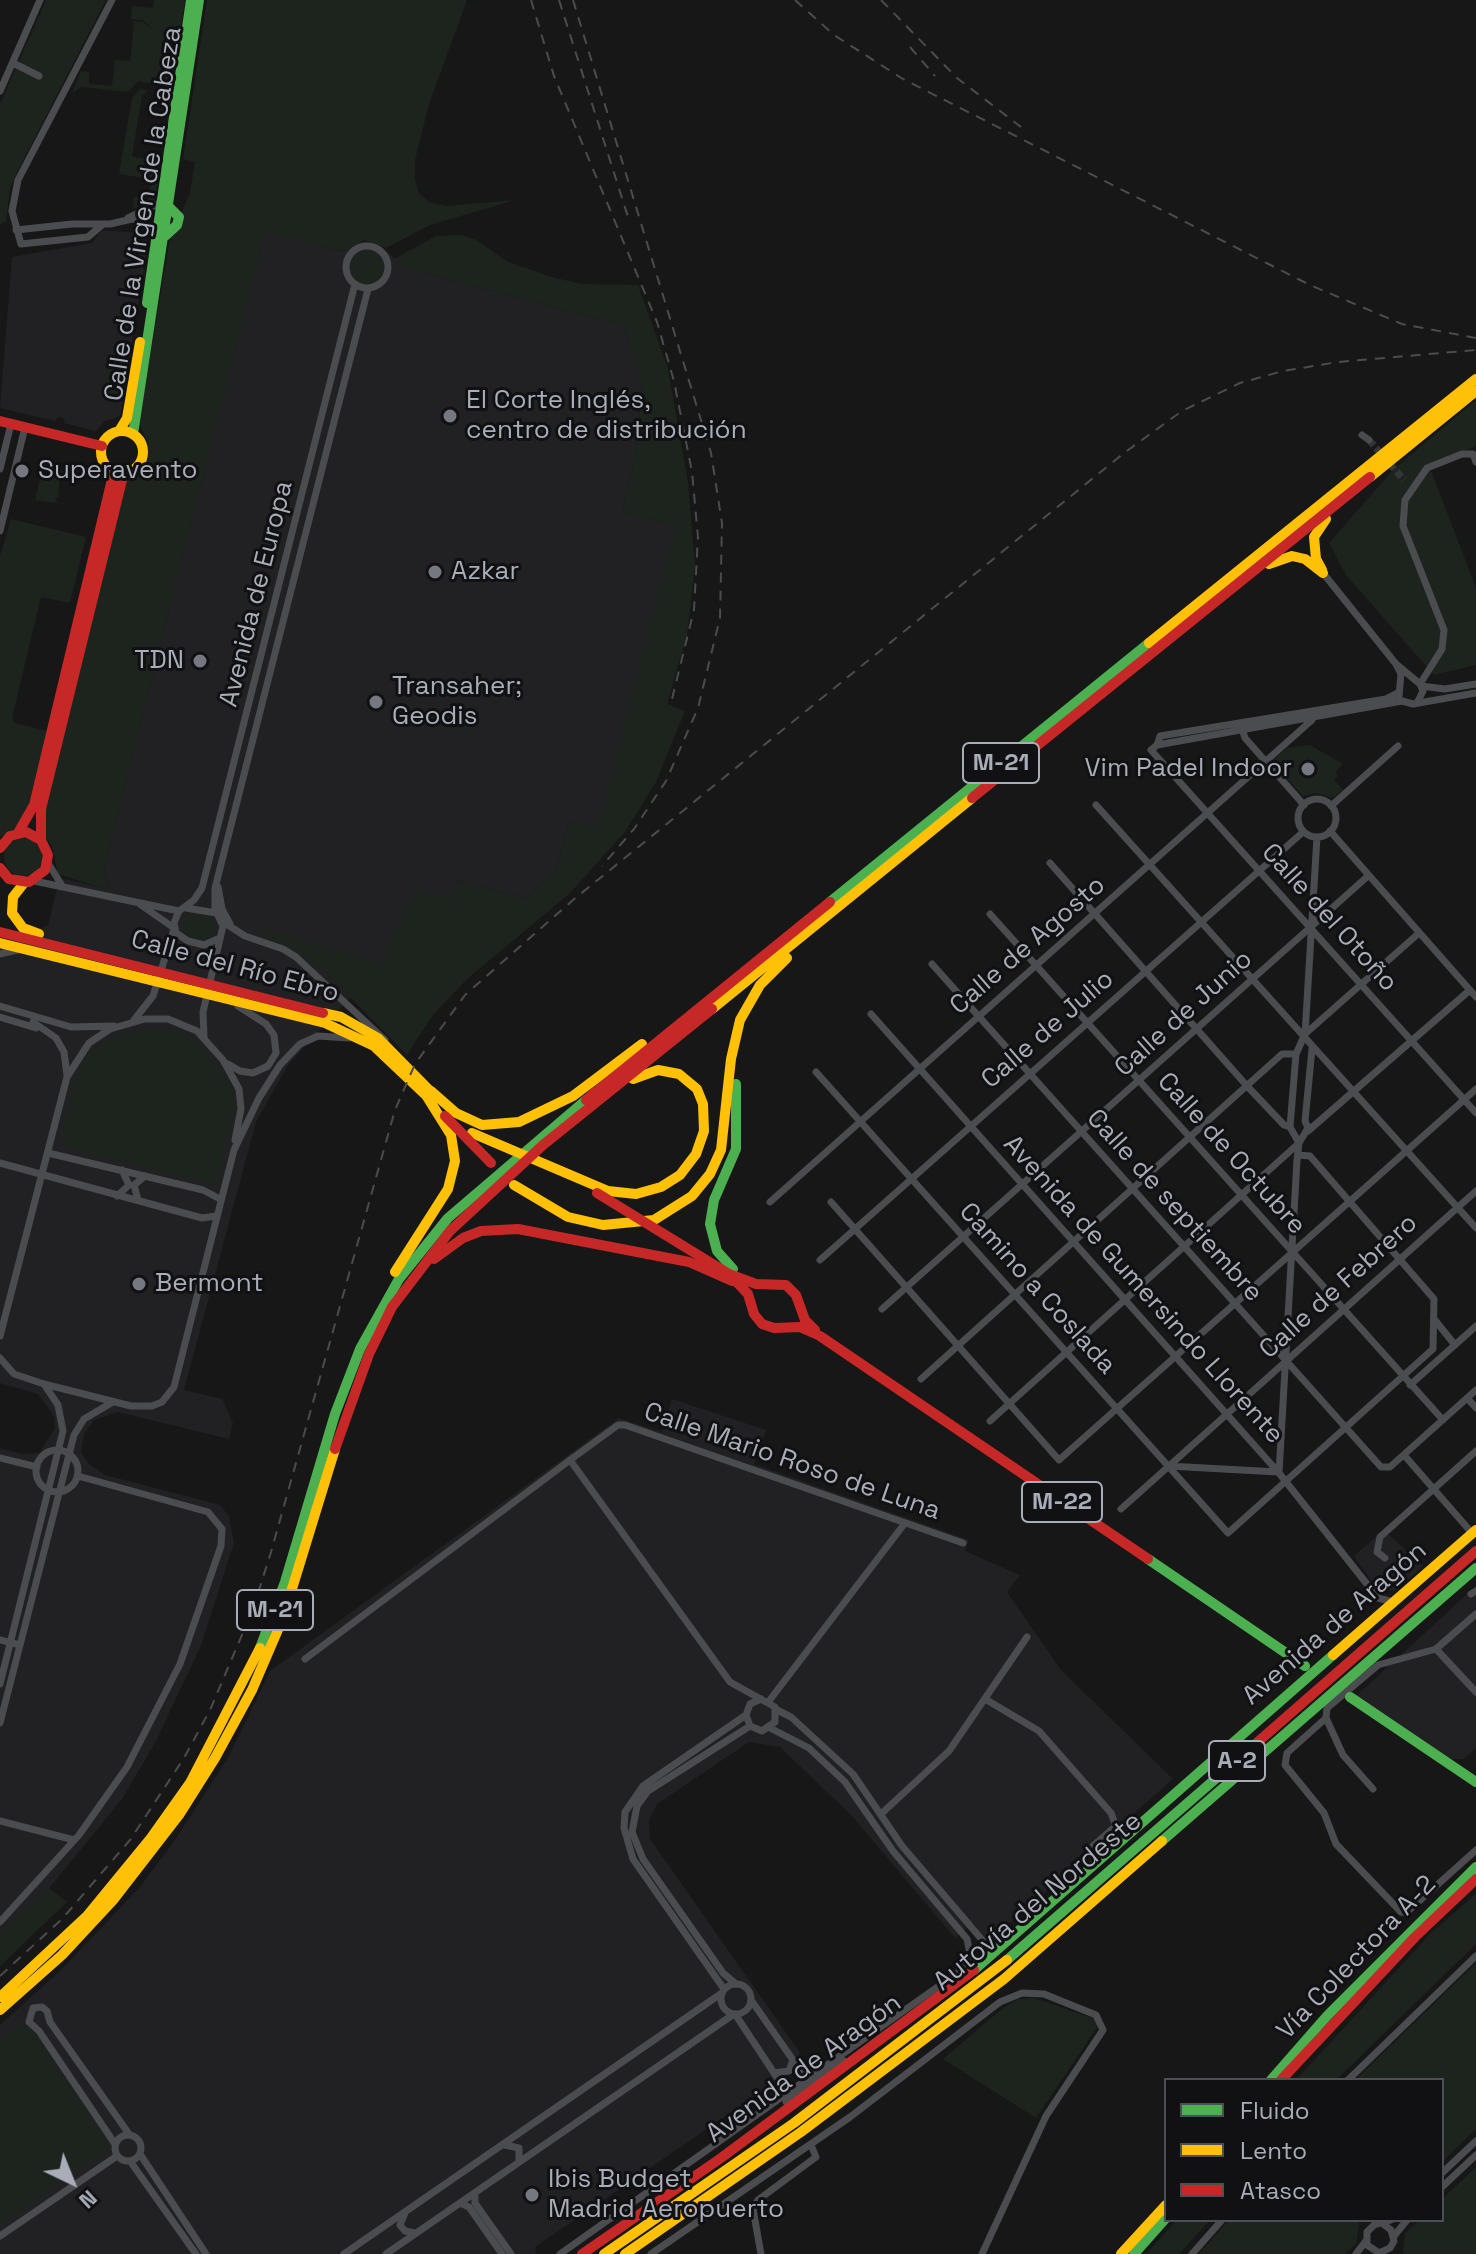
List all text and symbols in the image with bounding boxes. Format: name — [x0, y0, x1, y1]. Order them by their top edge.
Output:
street label: Calle de la Virgen de la Cabeza — [99, 25, 189, 403]
place label: El Corte Inglés, centro de distribución — [466, 385, 747, 446]
marker: El Corte Inglés, centro de distribución — [441, 407, 459, 425]
place label: Superavento — [38, 455, 198, 487]
marker: Superavento — [13, 462, 31, 480]
street label: Avenida de Europa — [214, 478, 300, 710]
place label: Azkar — [451, 556, 519, 588]
marker: Azkar — [426, 563, 444, 581]
place label: TDN — [134, 645, 184, 677]
marker: TDN — [191, 652, 209, 670]
place label: Transaher; Geodis — [392, 671, 522, 732]
marker: Transaher; Geodis — [367, 693, 385, 711]
road number: M-21 — [963, 743, 1039, 783]
place label: Vim Padel Indoor — [1084, 753, 1292, 785]
marker: Vim Padel Indoor — [1299, 760, 1317, 778]
street label: Calle del Otoño — [1254, 837, 1404, 999]
street label: Calle de Agosto — [944, 870, 1112, 1022]
street label: Calle del Río Ebro — [128, 924, 342, 1010]
street label: Calle de Junio — [1109, 944, 1259, 1084]
street label: Calle de Julio — [976, 964, 1120, 1096]
street label: Calle de Octubre — [1150, 1067, 1312, 1241]
street label: Calle de septiembre — [1079, 1103, 1269, 1309]
street label: Avenida de Gumersindo Llorente — [996, 1129, 1290, 1451]
street label: Camino a Coslada — [952, 1197, 1122, 1381]
street label: Calle de Febrero — [1254, 1208, 1424, 1366]
place label: Bermont — [155, 1268, 263, 1300]
marker: Bermont — [130, 1275, 148, 1293]
street label: Calle Mario Roso de Luna — [640, 1397, 944, 1527]
road number: M-22 — [1022, 1482, 1102, 1522]
street label: Avenida de Aragón — [1237, 1536, 1433, 1712]
road number: M-21 — [237, 1590, 313, 1630]
road number: A-2 — [1209, 1741, 1265, 1781]
street label: Autovía del Nordeste — [928, 1806, 1148, 1998]
street label: Vía Colectora A-2 — [1271, 1870, 1443, 2046]
street label: Avenida de Aragón — [700, 1988, 908, 2150]
legend — [1164, 2078, 1444, 2222]
text: Fluido — [1240, 2095, 1310, 2126]
text: Lento — [1240, 2135, 1307, 2166]
north arrow — [32, 2142, 112, 2222]
place label: Ibis Budget Madrid Aeropuerto — [548, 2164, 784, 2226]
text: Atasco — [1240, 2175, 1321, 2206]
text: N — [73, 2184, 103, 2215]
marker: Ibis Budget Madrid Aeropuerto — [523, 2186, 541, 2204]

